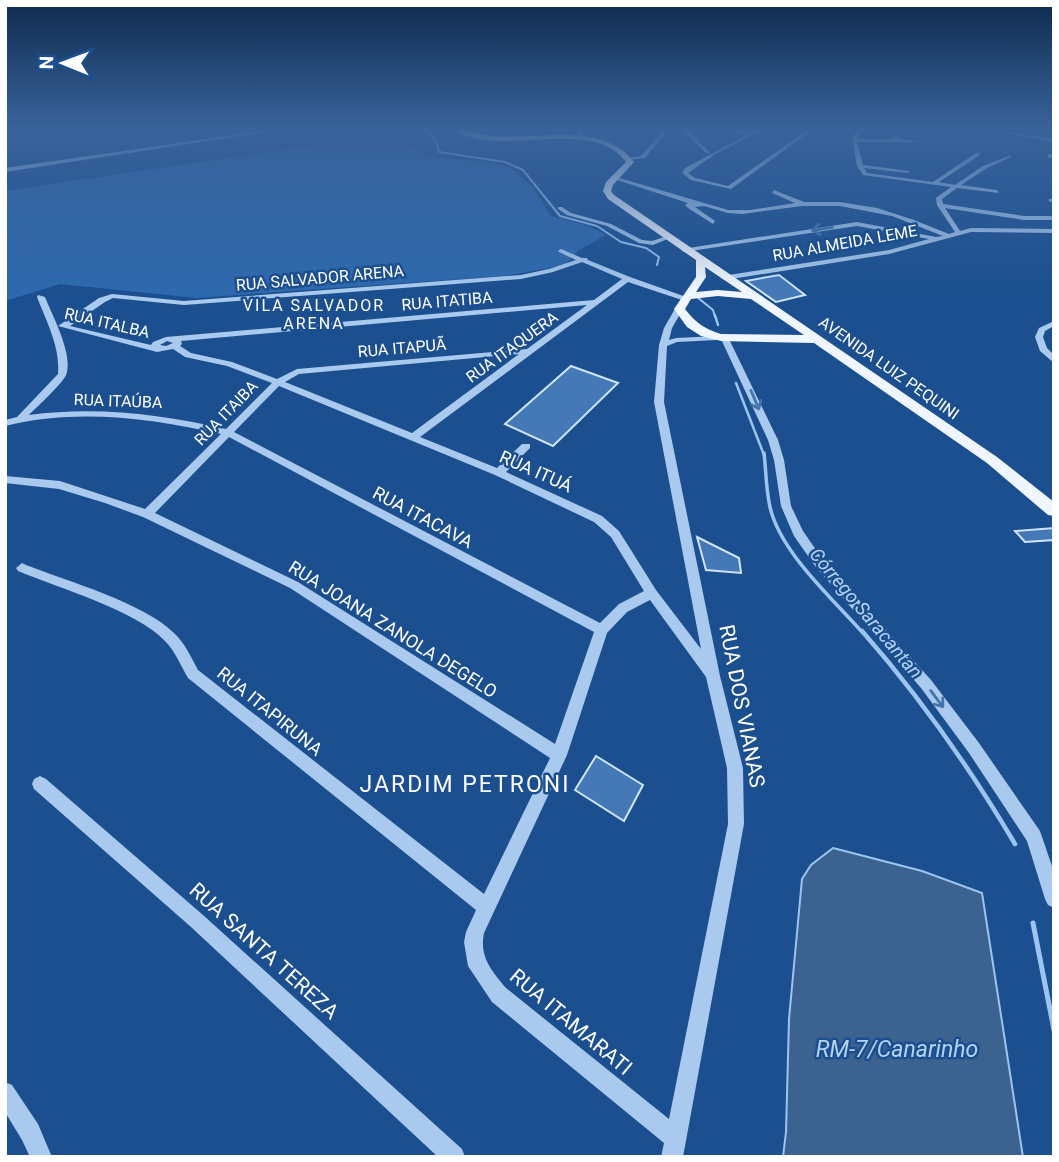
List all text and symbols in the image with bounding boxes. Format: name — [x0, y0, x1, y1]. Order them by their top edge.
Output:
north arrow — [28, 28, 98, 98]
text: N — [35, 56, 58, 70]
street label: RUA ALMEIDA LEME — [771, 221, 919, 265]
one-way arrow — [811, 223, 833, 236]
street label: RUA SALVADOR ARENA — [235, 261, 405, 295]
street label: RUA ITATIBA — [401, 288, 494, 314]
district label: VILA SALVADOR ARENA — [243, 296, 385, 333]
street label: RUA ITALBA — [62, 304, 152, 342]
street label: RUA ITAQUERA — [462, 307, 562, 387]
street label: AVENIDA LUIZ PEQUINI — [815, 312, 963, 424]
street label: RUA ITAPUÃ — [357, 334, 448, 361]
street label: RUA ITAIBA — [190, 376, 262, 449]
one-way arrow — [749, 389, 762, 411]
street label: RUA ITAÚBA — [73, 390, 163, 412]
street label: RUA ITUÁ — [496, 446, 576, 496]
street label: RUA ITACAVA — [369, 482, 477, 552]
water label: Córrego Saracantan — [805, 543, 927, 683]
street label: RUA JOANA ZANOLA DEGELO — [285, 556, 501, 702]
street label: RUA DOS VIANAS — [714, 623, 770, 789]
street label: RUA ITAPIRUNA — [213, 662, 327, 760]
one-way arrow — [930, 689, 945, 708]
district label: JARDIM PETRONI — [360, 771, 570, 798]
street label: RUA SANTA TEREZA — [185, 878, 344, 1024]
street label: RUA ITAMARATI — [505, 964, 637, 1080]
water label: RM-7/Canarinho — [816, 1036, 978, 1063]

